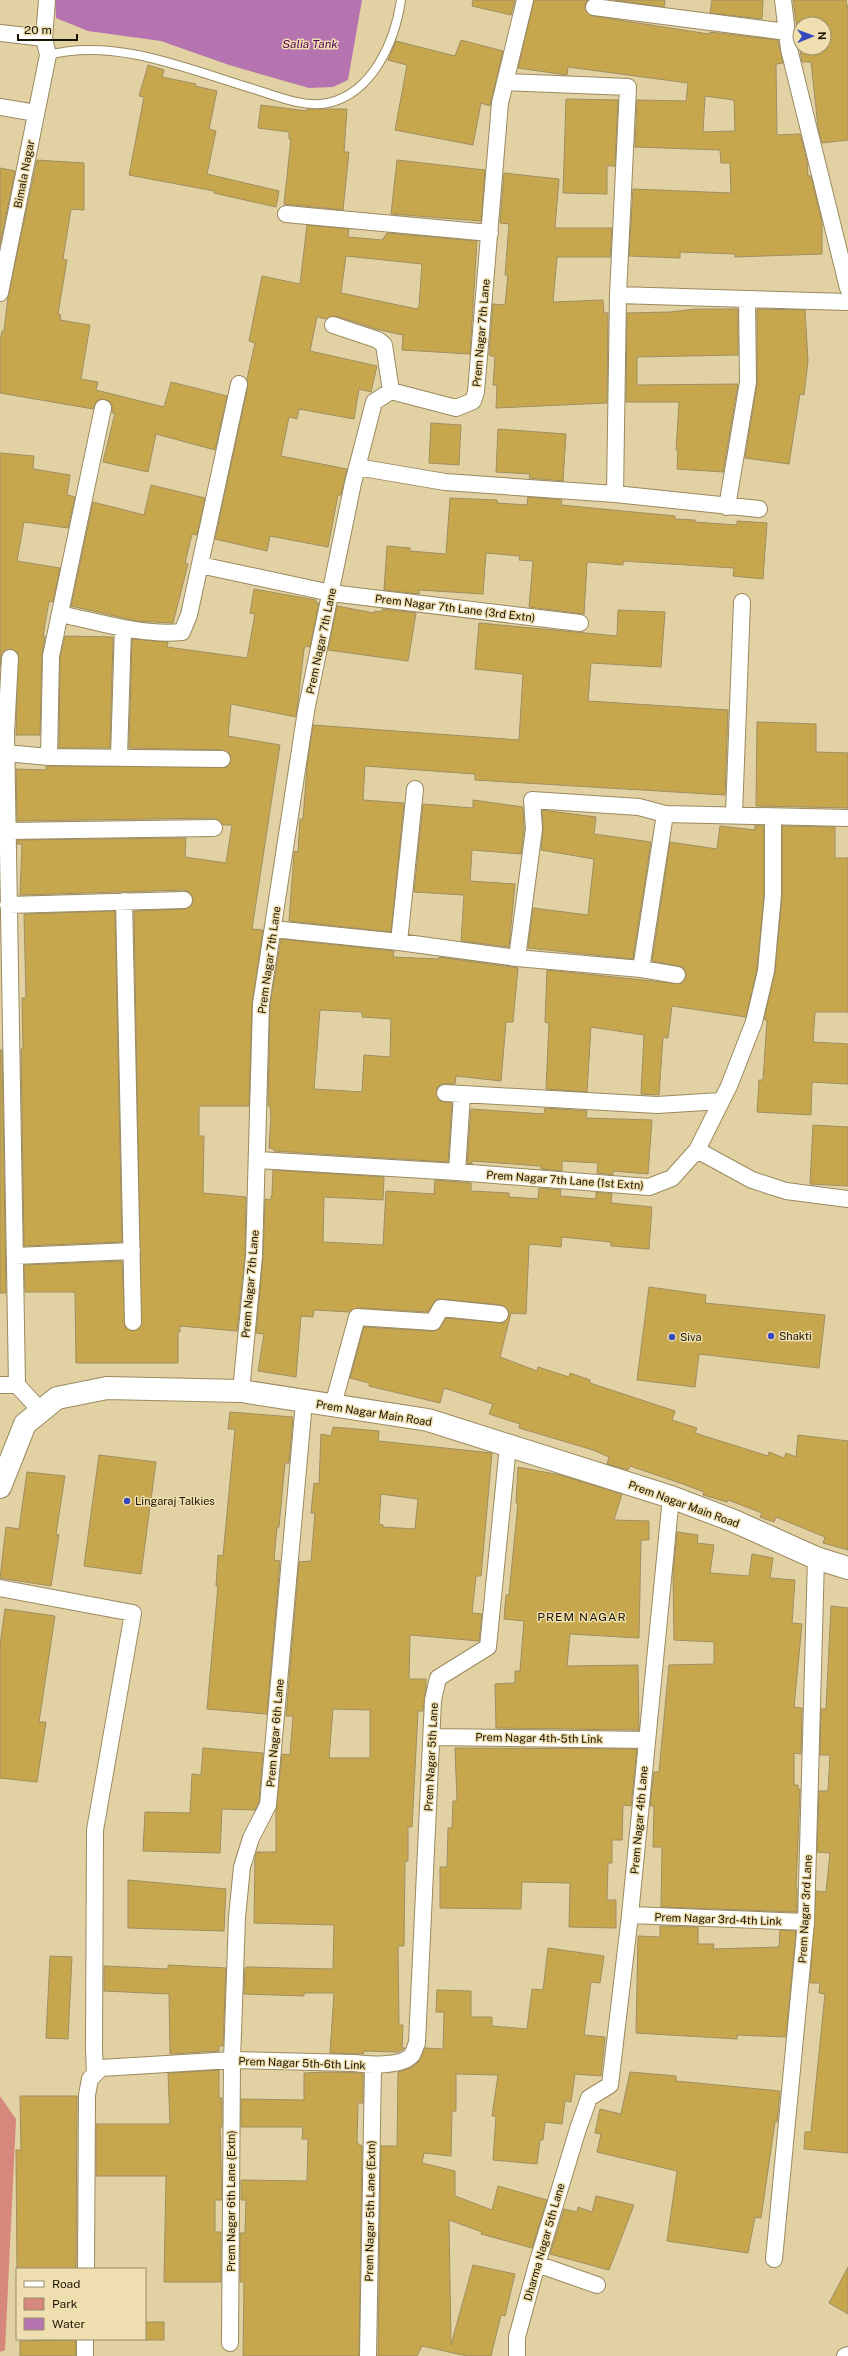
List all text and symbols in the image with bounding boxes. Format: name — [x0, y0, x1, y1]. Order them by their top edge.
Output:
scale bar — [18, 16, 77, 42]
north arrow — [792, 16, 832, 56]
text: 20 m — [24, 23, 52, 37]
text: N — [816, 31, 828, 40]
water label: Salia Tank — [282, 37, 338, 51]
street label: Bimala Nagar — [12, 139, 36, 209]
street label: Prem Nagar 7th Lane — [470, 278, 492, 388]
street label: Prem Nagar 7th Lane — [304, 587, 338, 695]
street label: Prem Nagar 7th Lane (3rd Extn) — [374, 592, 536, 624]
street label: Prem Nagar 7th Lane — [256, 905, 282, 1015]
street label: Prem Nagar 7th Lane (1st Extn) — [486, 1169, 644, 1191]
street label: Prem Nagar 7th Lane — [239, 1229, 261, 1339]
place label: Shakti — [779, 1330, 812, 1342]
place label: Siva — [680, 1331, 702, 1343]
marker: Shakti — [766, 1331, 776, 1341]
marker: Siva — [667, 1332, 677, 1342]
street label: Prem Nagar Main Road — [315, 1398, 433, 1428]
street label: Prem Nagar Main Road — [627, 1478, 741, 1530]
place label: Lingaraj Talkies — [135, 1495, 215, 1507]
marker: Lingaraj Talkies — [122, 1496, 132, 1506]
district label: PREM NAGAR — [537, 1610, 627, 1624]
street label: Prem Nagar 6th Lane — [264, 1678, 286, 1788]
street label: Prem Nagar 5th Lane — [422, 1702, 440, 1812]
street label: Prem Nagar 4th-5th Link — [475, 1731, 603, 1745]
street label: Prem Nagar 4th Lane — [628, 1765, 650, 1875]
street label: Prem Nagar 3rd Lane — [796, 1854, 814, 1964]
street label: Prem Nagar 3rd-4th Link — [654, 1911, 782, 1927]
street label: Prem Nagar 5th-6th Link — [238, 2055, 366, 2071]
street label: Prem Nagar 6th Lane (Extn) — [225, 2130, 237, 2272]
street label: Prem Nagar 5th Lane (Extn) — [363, 2140, 377, 2282]
street label: Dharma Nagar 5th Lane — [521, 2182, 567, 2302]
legend — [16, 2268, 146, 2340]
text: Road — [52, 2277, 80, 2291]
text: Park — [52, 2297, 78, 2311]
text: Water — [52, 2317, 86, 2331]

